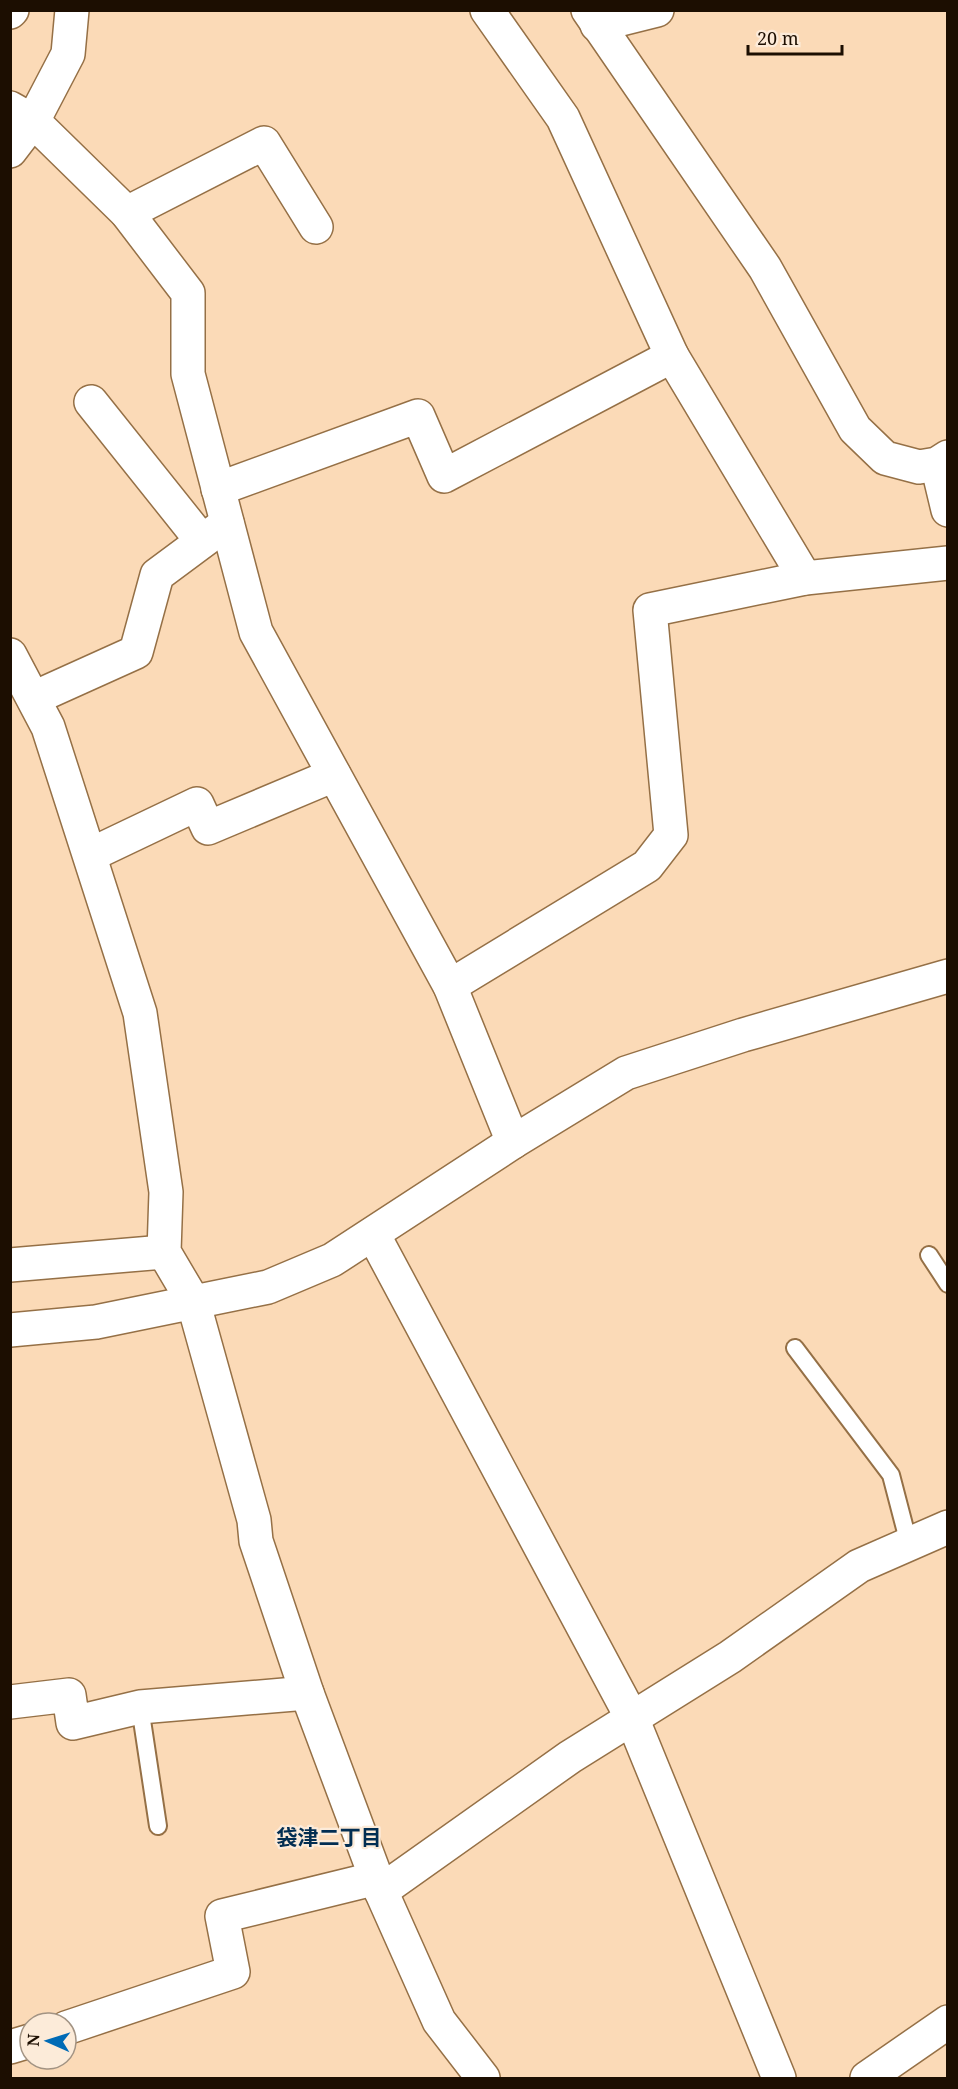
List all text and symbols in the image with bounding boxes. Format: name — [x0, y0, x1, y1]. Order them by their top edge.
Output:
scale bar — [748, 18, 842, 56]
text: 20 m — [757, 26, 799, 50]
district label: 袋津二丁目 — [277, 1823, 382, 1851]
north arrow — [18, 2011, 78, 2071]
text: N — [22, 2033, 44, 2047]

